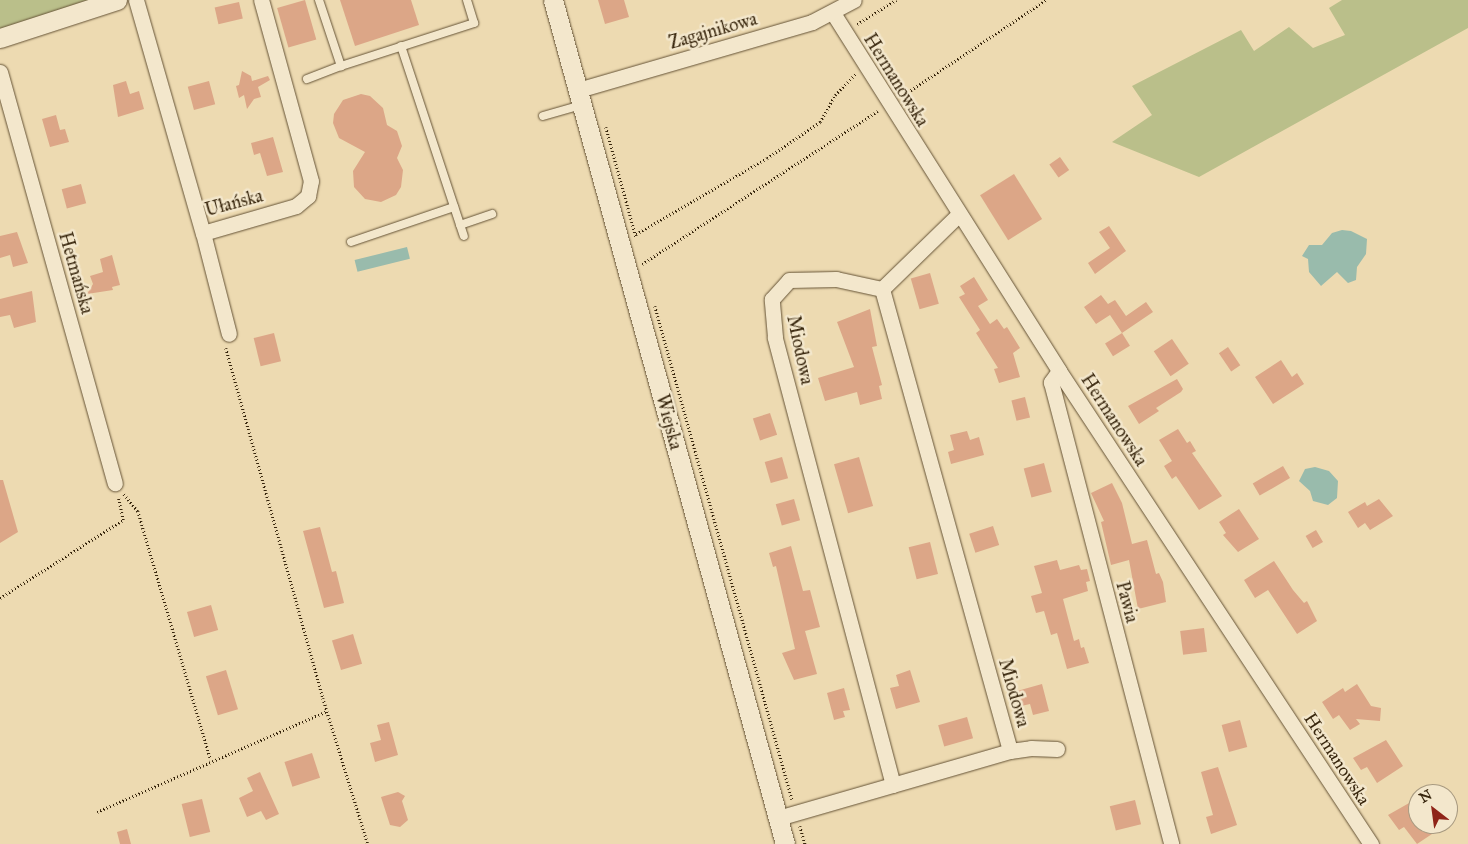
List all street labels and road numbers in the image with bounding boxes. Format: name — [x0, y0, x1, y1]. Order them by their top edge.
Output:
street label: Zagajnikowa — [667, 8, 759, 54]
street label: Hermanowska — [859, 30, 933, 130]
street label: Ułańska — [203, 185, 265, 221]
street label: Hetmańska — [54, 230, 98, 316]
street label: Miodowa — [782, 313, 818, 387]
street label: Hermanowska — [1076, 370, 1152, 470]
street label: Wiejska — [651, 392, 687, 452]
street label: Pawia — [1111, 579, 1143, 625]
street label: Miodowa — [994, 656, 1034, 730]
street label: Hermanowska — [1299, 709, 1375, 809]

